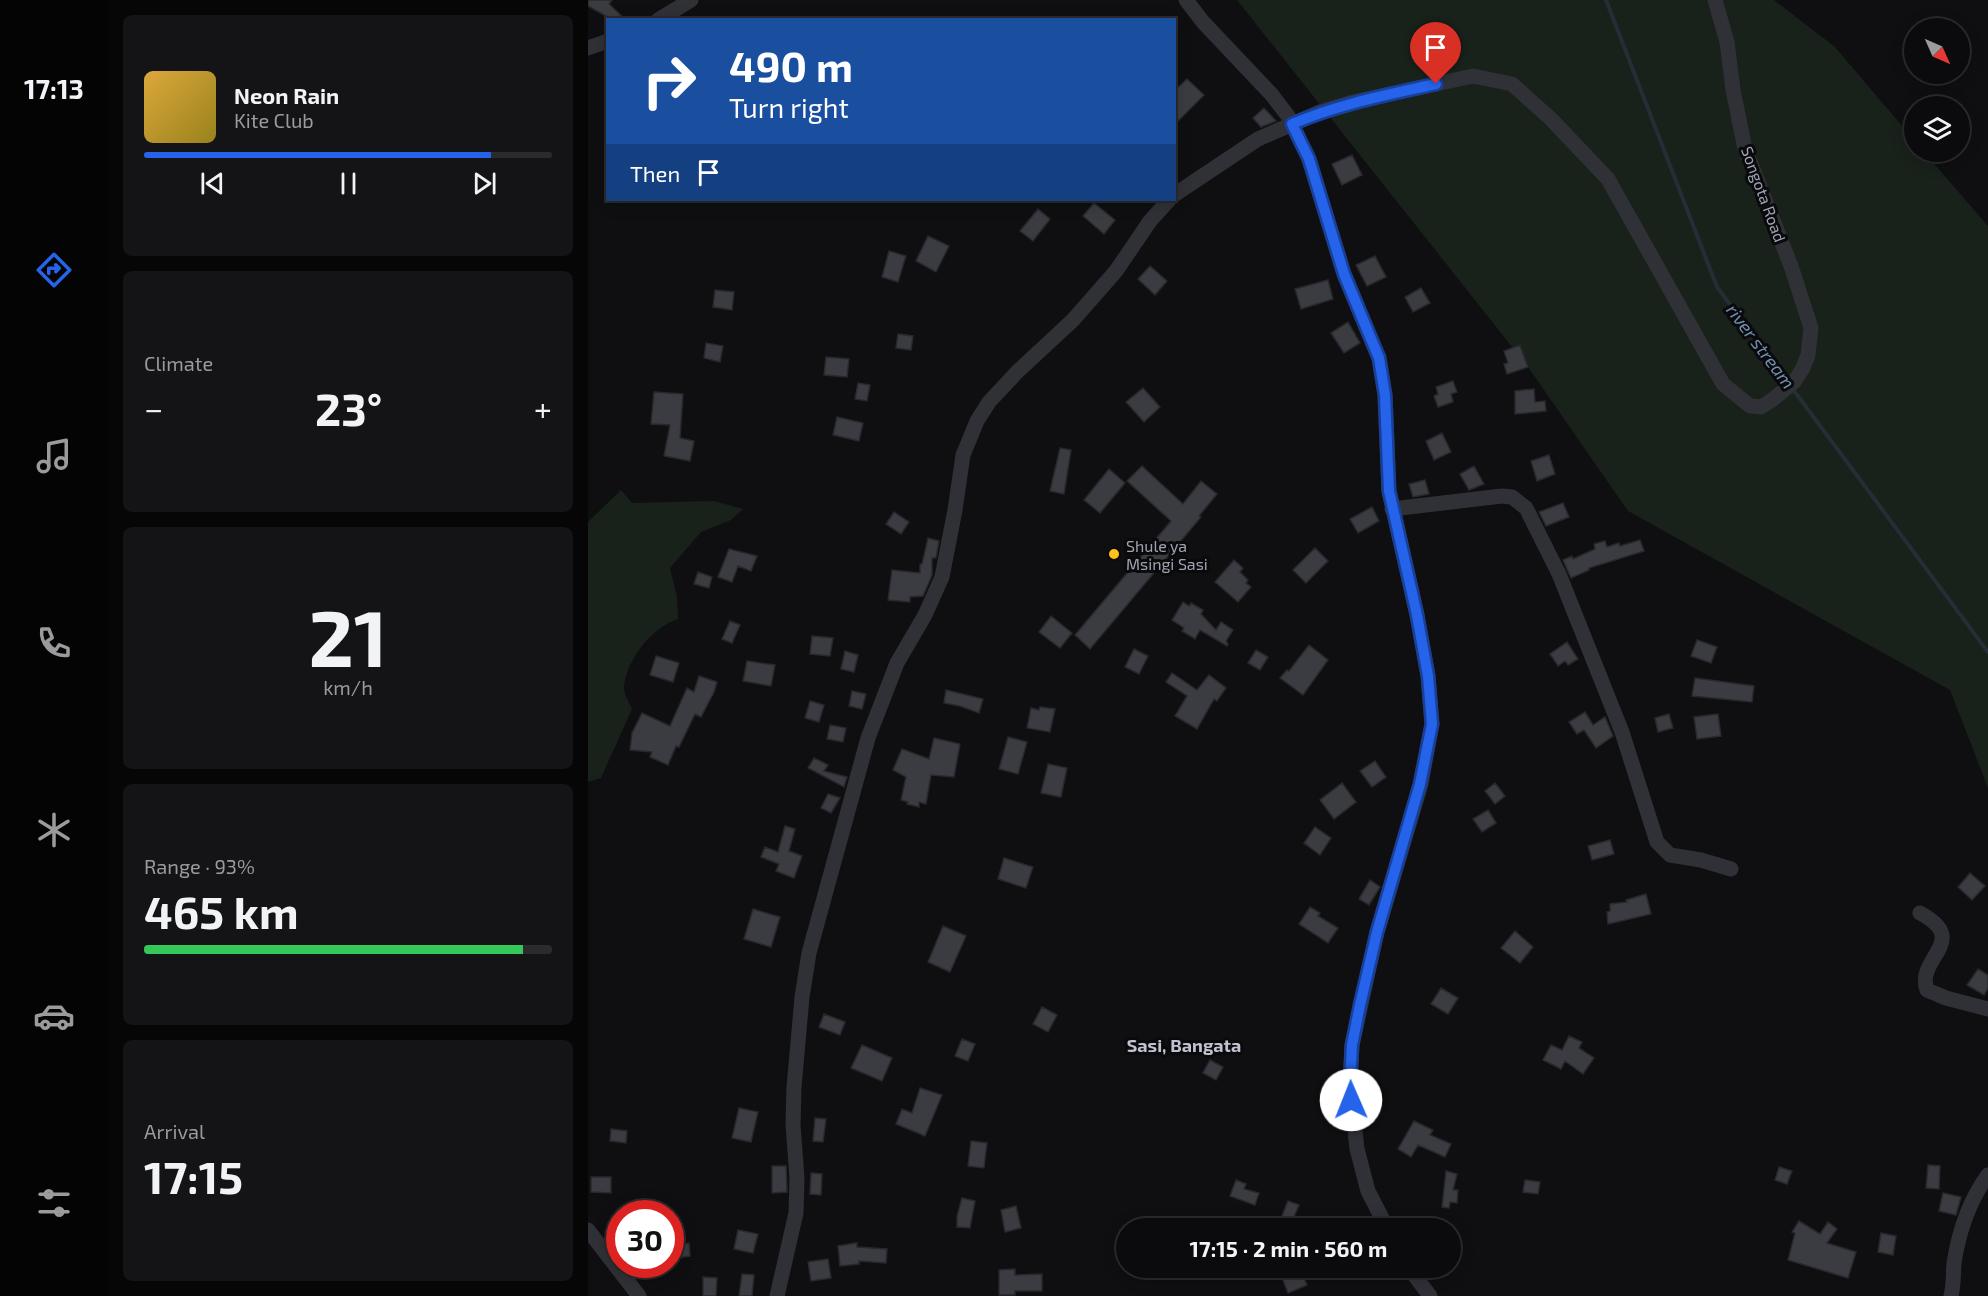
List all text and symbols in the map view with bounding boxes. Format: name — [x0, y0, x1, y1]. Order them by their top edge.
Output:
north arrow — [1904, 18, 1970, 84]
map controls — [1904, 18, 1970, 162]
pin — [1410, 22, 1461, 84]
icon: arrive — [1419, 31, 1452, 64]
text: 490 m — [729, 40, 853, 90]
icon: right — [630, 42, 708, 120]
text: 17:13 — [24, 72, 84, 104]
text: Neon Rain — [234, 82, 339, 108]
text: Turn right — [729, 91, 849, 123]
button: layers — [1904, 96, 1970, 162]
text: Kite Club — [234, 108, 314, 132]
street label: Songota Road — [1738, 143, 1790, 245]
icon: arrive — [692, 156, 725, 189]
text: Then — [630, 160, 680, 186]
icon: previous — [196, 167, 229, 200]
icon: pause — [332, 167, 365, 200]
icon: next — [468, 167, 501, 200]
icon: directions — [33, 249, 75, 291]
water label: river stream — [1722, 299, 1800, 393]
text: Climate — [144, 351, 213, 375]
text: 23° — [315, 381, 382, 435]
text: − — [144, 388, 163, 428]
text: + — [534, 388, 552, 428]
icon: music — [33, 435, 75, 477]
place label: Shule ya Msingi Sasi — [1126, 536, 1208, 573]
marker: Shule ya Msingi Sasi — [1107, 547, 1121, 561]
text: 21 — [308, 589, 388, 683]
icon: phone — [33, 622, 75, 664]
text: km/h — [323, 675, 373, 699]
icon: climate — [33, 809, 75, 851]
text: Range · 93% — [144, 854, 255, 878]
text: 465 km — [144, 884, 299, 938]
icon: car — [33, 995, 75, 1037]
district label: Sasi, Bangata — [1127, 1034, 1241, 1056]
position arrow — [1319, 1068, 1383, 1132]
text: Arrival — [144, 1119, 205, 1143]
text: 17:15 — [144, 1149, 243, 1203]
icon: filters — [33, 1182, 75, 1224]
speed limit sign: 30 — [606, 1200, 684, 1278]
text: 17:15 · 2 min · 560 m — [1190, 1235, 1387, 1261]

